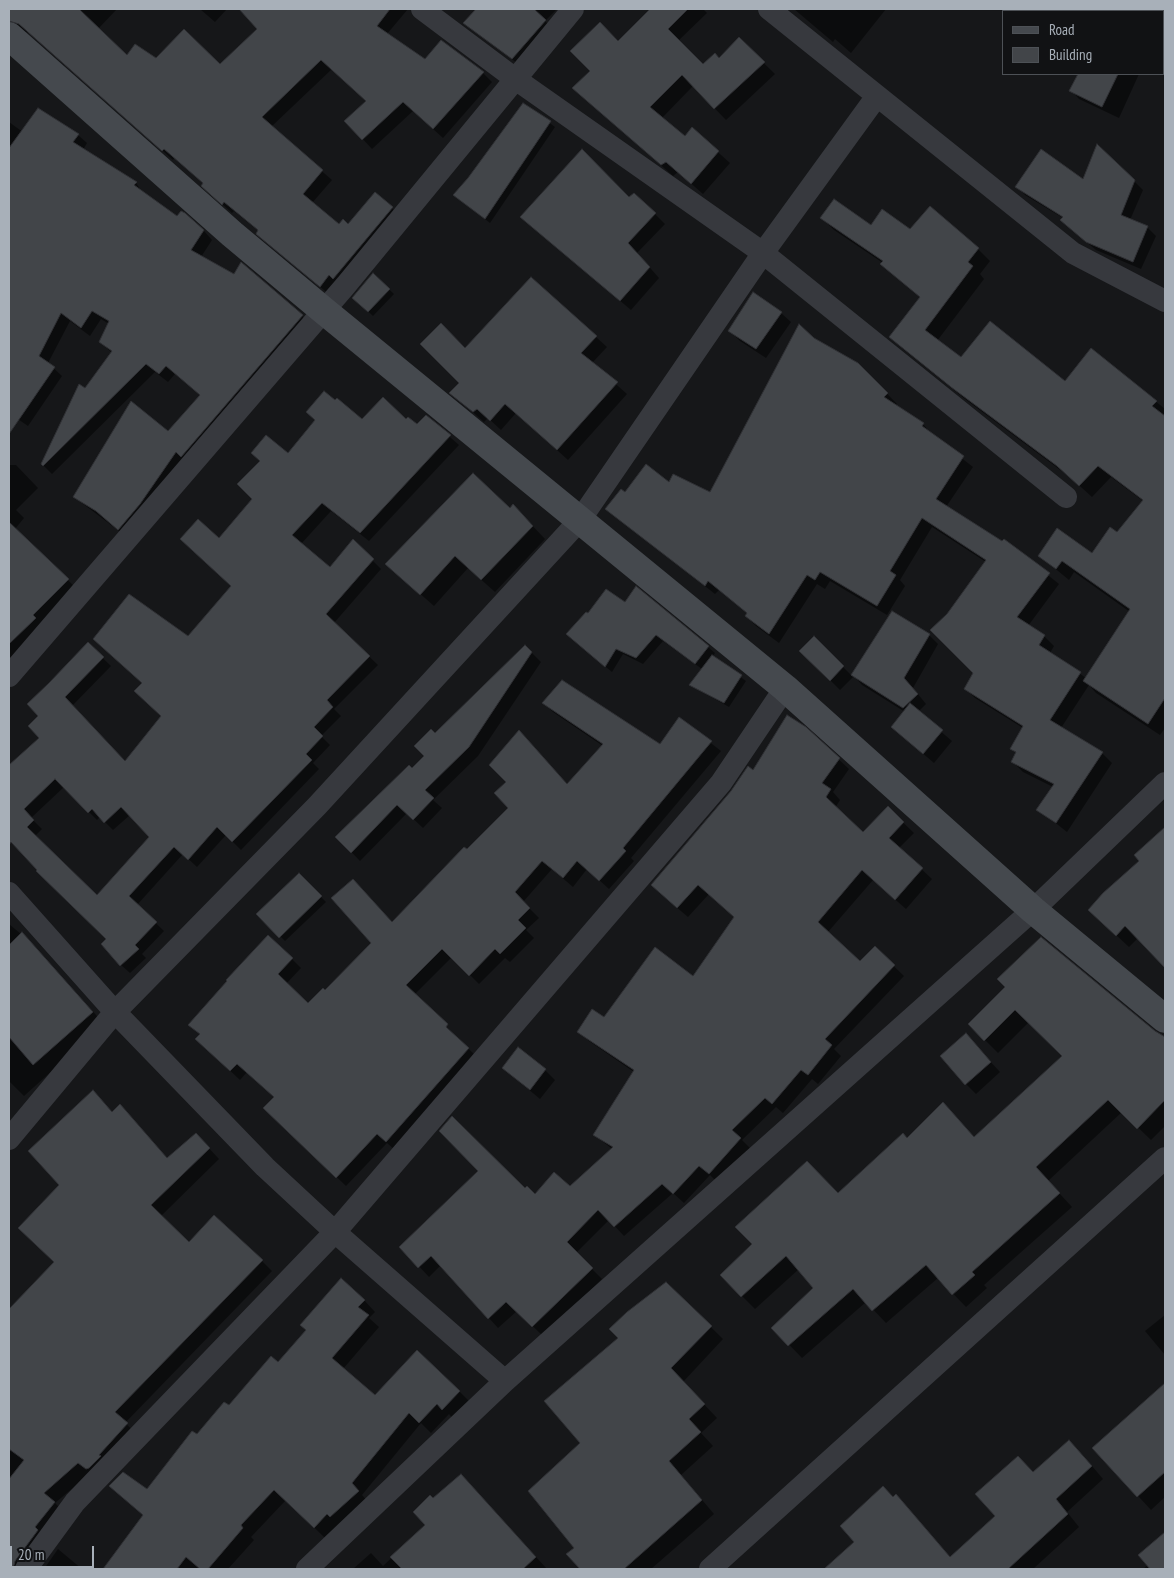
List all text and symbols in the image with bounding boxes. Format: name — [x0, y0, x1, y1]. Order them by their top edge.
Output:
legend — [1002, 10, 1164, 75]
text: Road — [1049, 20, 1075, 39]
text: Building — [1049, 45, 1092, 64]
scale bar — [12, 1536, 96, 1568]
text: 20 m — [18, 1545, 44, 1564]

